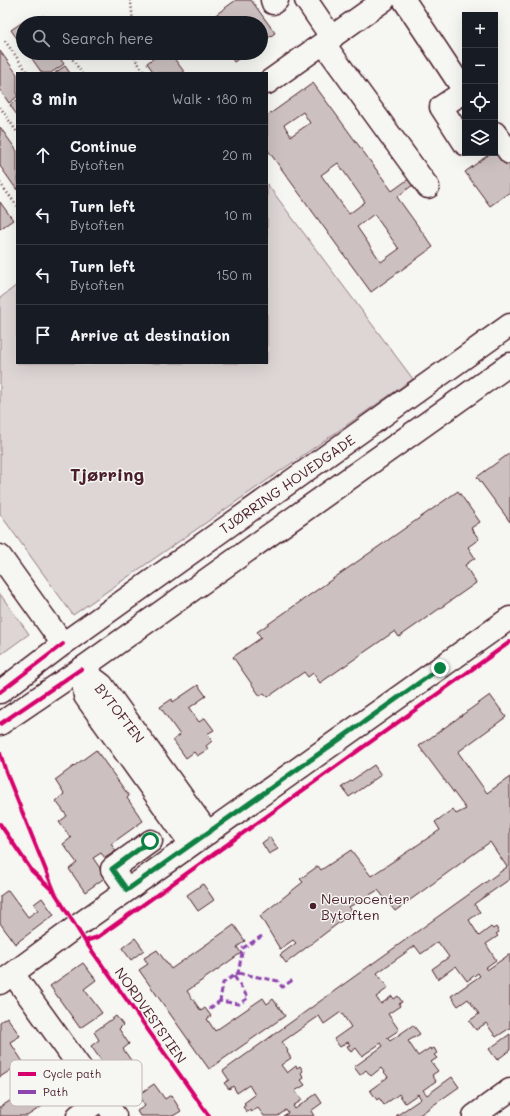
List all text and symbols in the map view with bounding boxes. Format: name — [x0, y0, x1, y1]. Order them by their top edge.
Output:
map controls — [462, 12, 498, 156]
button: + — [462, 12, 498, 48]
search box — [16, 16, 268, 60]
icon: search — [30, 27, 52, 49]
text: Search here — [62, 28, 153, 48]
button: − — [462, 48, 498, 84]
button: locate — [462, 84, 498, 120]
text: 3 min — [32, 87, 77, 109]
text: Walk · 180 m — [172, 90, 252, 107]
button: layers — [462, 120, 498, 156]
text: Continue — [70, 136, 137, 156]
icon: ahead — [32, 144, 54, 166]
text: 20 m — [222, 146, 252, 163]
text: Bytoften — [70, 156, 124, 173]
text: Turn left — [70, 196, 135, 216]
icon: left — [32, 204, 54, 226]
text: 10 m — [224, 206, 252, 223]
text: Bytoften — [70, 216, 124, 233]
text: Turn left — [70, 256, 135, 276]
icon: left — [32, 264, 54, 286]
text: 150 m — [216, 266, 252, 283]
text: Bytoften — [70, 276, 124, 293]
icon: arrive — [32, 324, 54, 346]
text: Arrive at destination — [70, 325, 230, 345]
street label: TJØRRING HOVEDGADE — [216, 430, 358, 538]
district label: Tjørring — [70, 462, 144, 486]
route end — [431, 659, 449, 677]
street label: BYTOFTEN — [91, 679, 149, 747]
route start — [141, 832, 159, 850]
place label: Neurocenter Bytoften — [321, 889, 410, 924]
marker: Neurocenter Bytoften — [308, 901, 318, 911]
street label: NORDVESTSTIEN — [111, 963, 191, 1067]
legend — [10, 1060, 142, 1106]
text: Cycle path — [43, 1066, 101, 1081]
text: Path — [43, 1084, 68, 1099]

